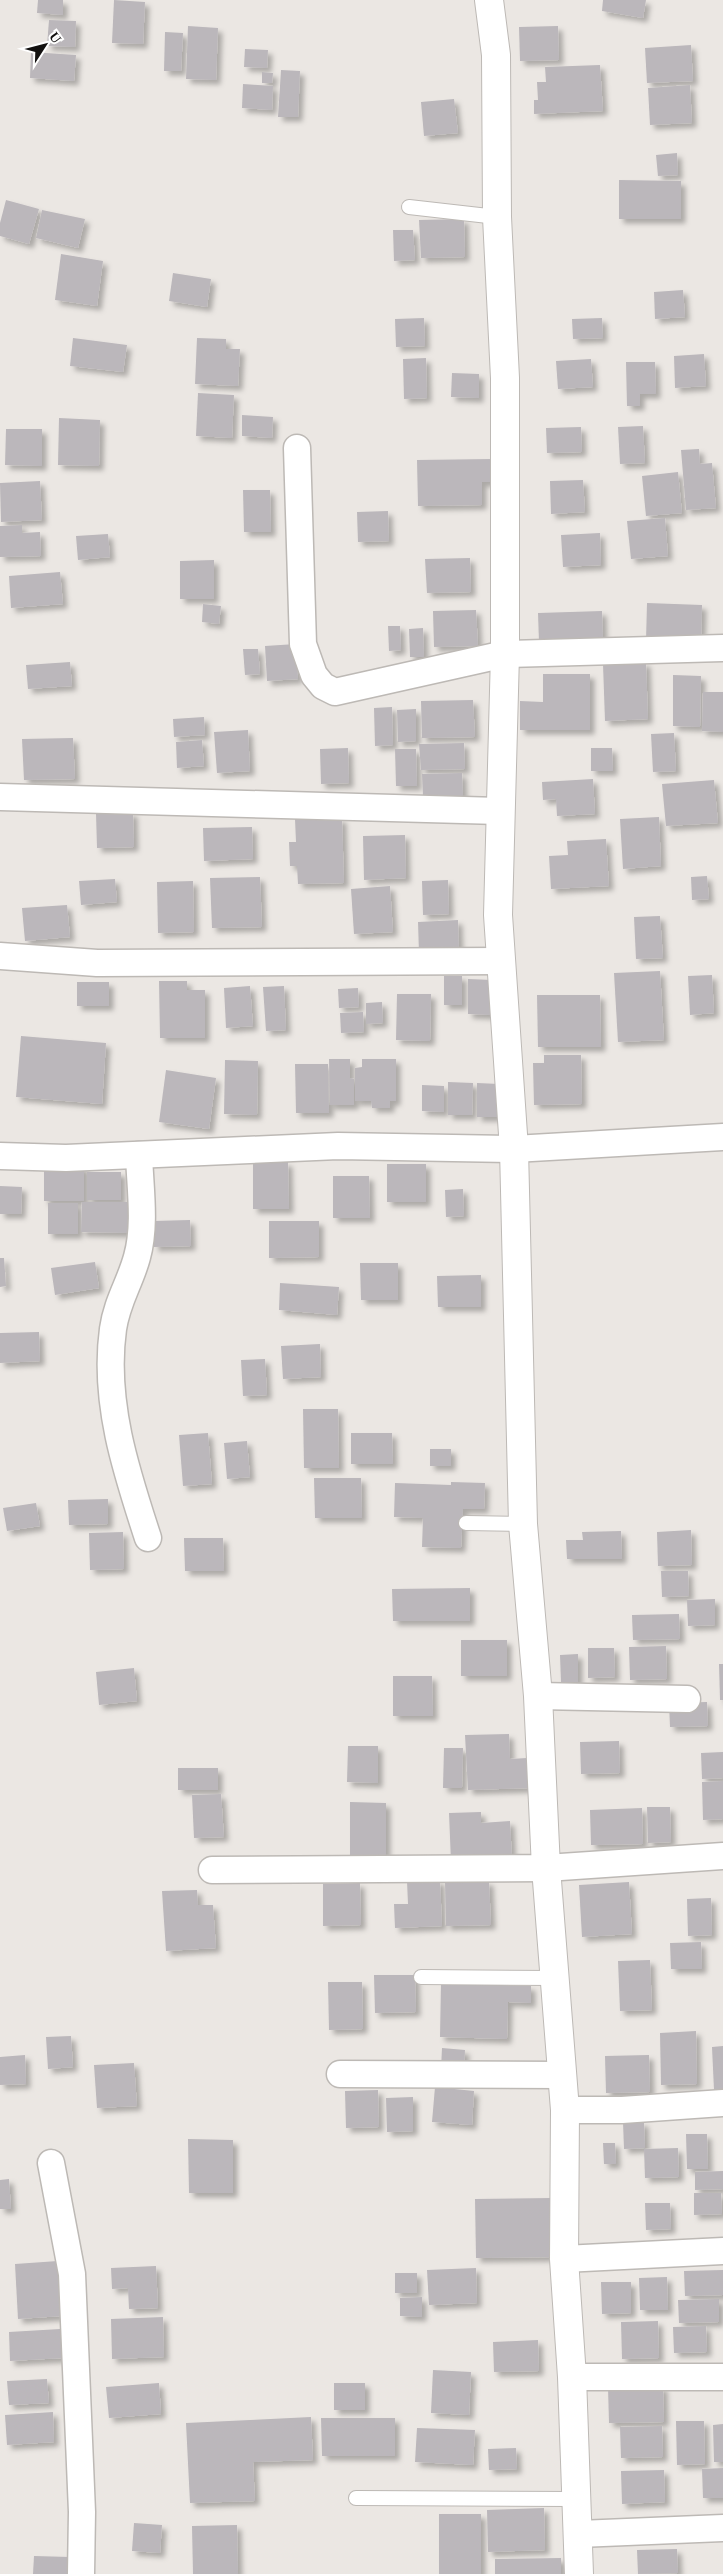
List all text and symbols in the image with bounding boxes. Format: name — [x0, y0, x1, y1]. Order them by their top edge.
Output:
north arrow — [20, 20, 70, 70]
text: U — [46, 29, 64, 46]

